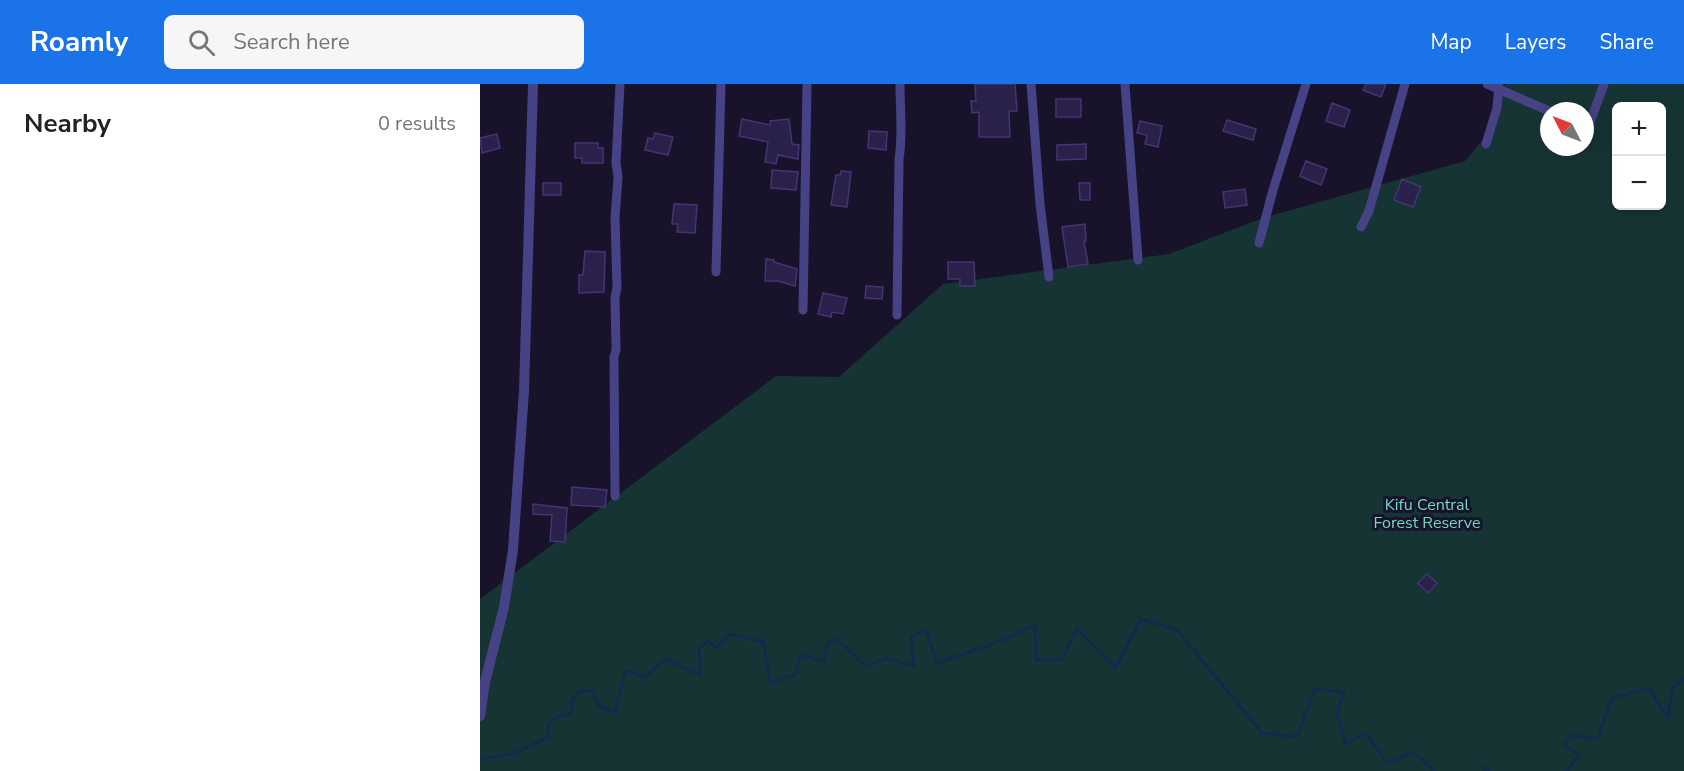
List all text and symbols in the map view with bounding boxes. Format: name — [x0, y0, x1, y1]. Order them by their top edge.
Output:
search box — [164, 15, 584, 69]
text: Roamly — [30, 23, 128, 61]
icon: search — [185, 26, 218, 59]
text: Search here — [233, 27, 350, 57]
text: Map — [1430, 28, 1472, 56]
text: Layers — [1505, 28, 1566, 56]
text: Share — [1599, 28, 1654, 56]
north arrow — [1540, 102, 1594, 156]
map controls — [1612, 102, 1666, 210]
button: + — [1612, 102, 1666, 156]
text: Nearby — [24, 106, 111, 141]
text: 0 results — [378, 110, 456, 137]
button: − — [1612, 156, 1666, 210]
park label: Kifu Central Forest Reserve — [1374, 494, 1480, 534]

